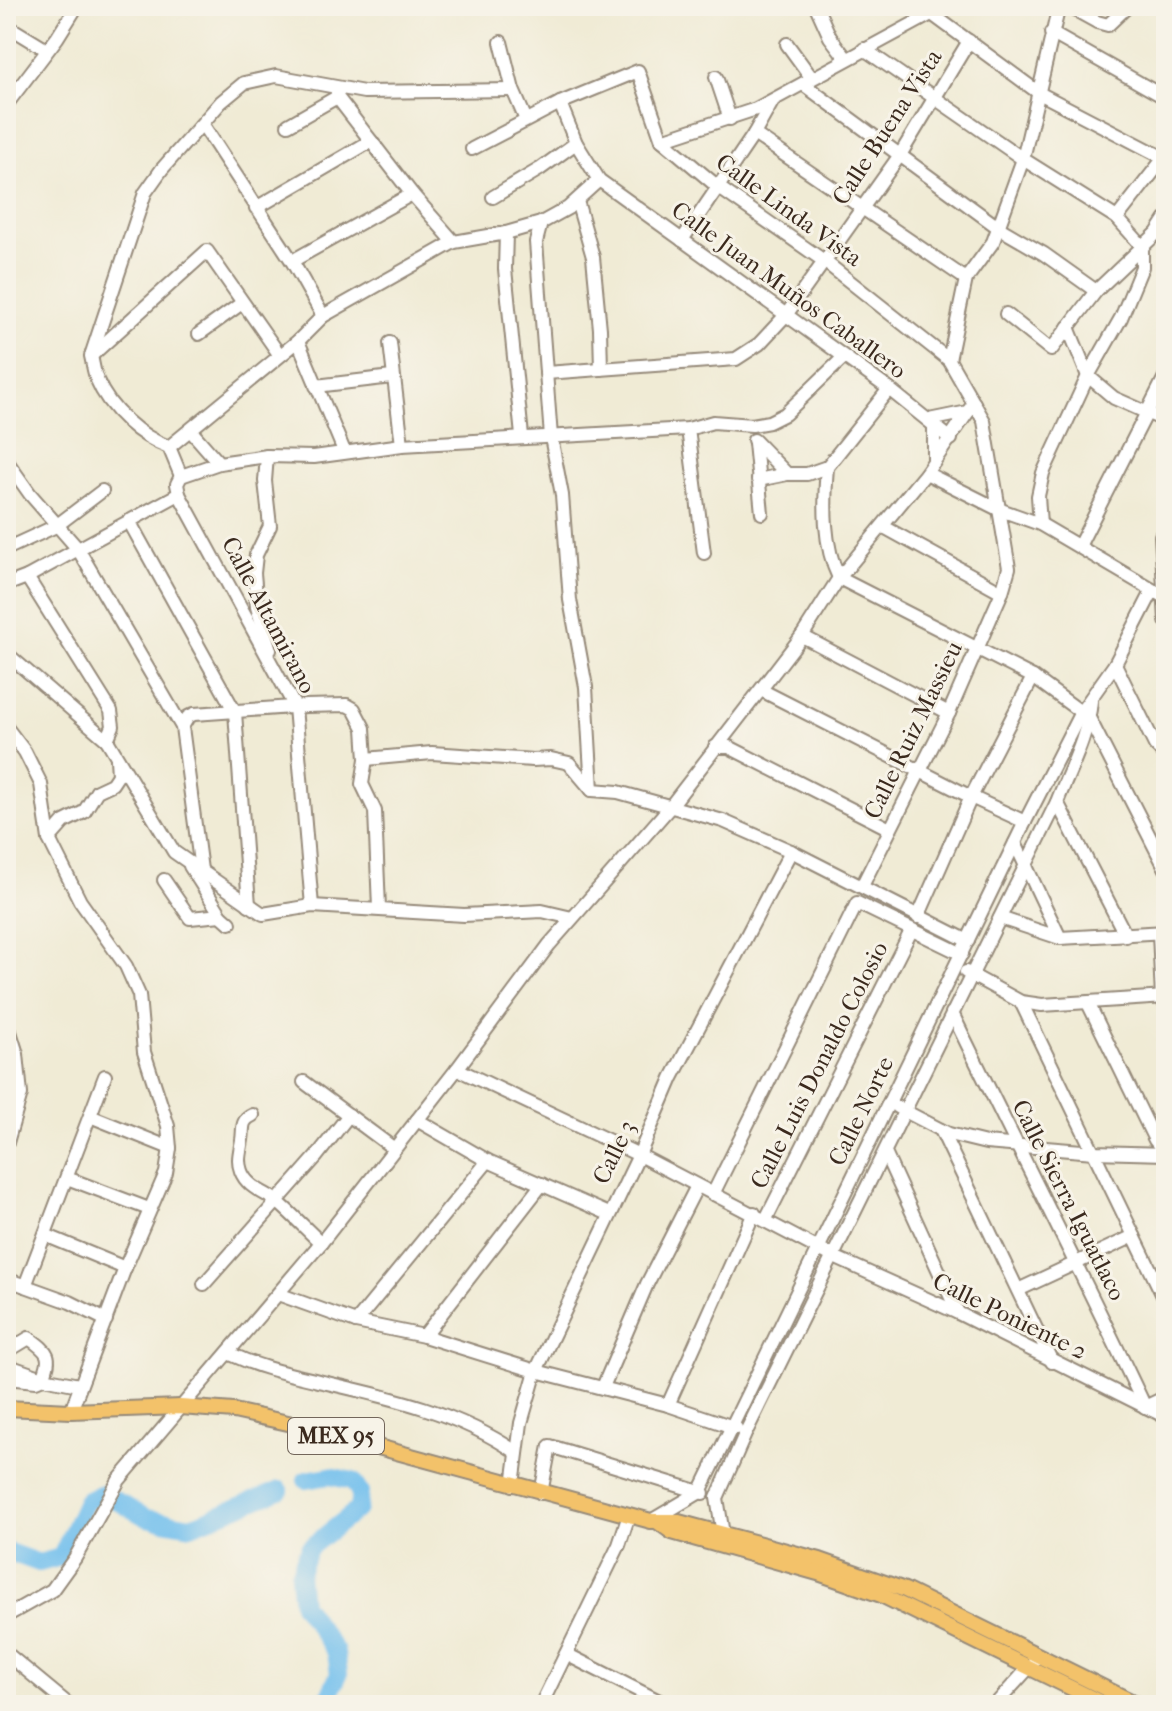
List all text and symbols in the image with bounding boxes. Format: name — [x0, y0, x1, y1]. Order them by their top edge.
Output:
street label: Calle Buena Vista — [826, 43, 948, 210]
street label: Calle Linda Vista — [711, 148, 868, 273]
street label: Calle Juan Muños Caballero — [666, 195, 912, 385]
street label: Calle Altamirano — [216, 532, 322, 698]
street label: Calle Ruiz Massieu — [858, 636, 968, 823]
street label: Calle Luis Donaldo Colosio — [744, 937, 894, 1193]
street label: Calle Norte — [823, 1052, 899, 1170]
street label: Calle Sierra Iguatlaco — [1006, 1095, 1132, 1305]
street label: Calle 3 — [587, 1116, 641, 1188]
street label: Calle Poniente 2 — [928, 1267, 1092, 1365]
road number: MEX 95 — [288, 1418, 384, 1454]

